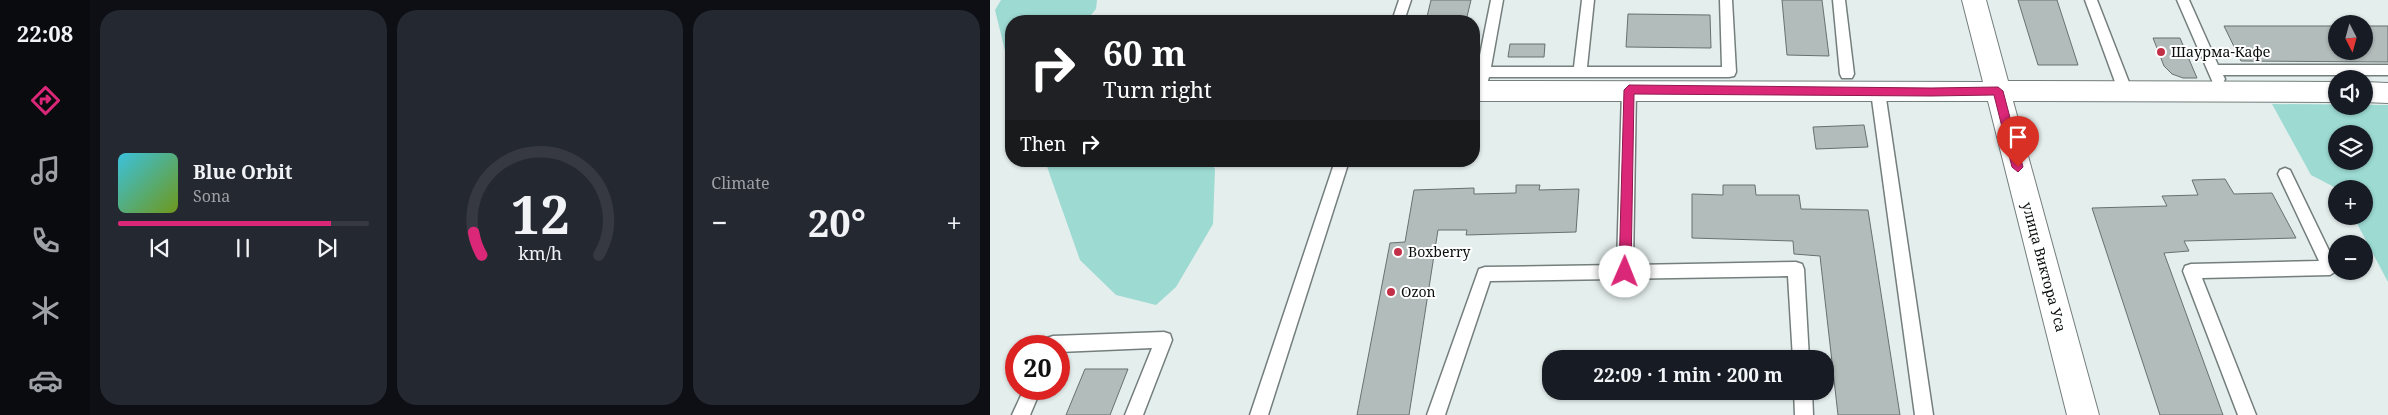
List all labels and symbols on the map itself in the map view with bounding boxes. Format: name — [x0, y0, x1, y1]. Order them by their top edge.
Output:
north arrow — [2328, 15, 2372, 60]
place label: Шаурма-Кафе — [2171, 42, 2270, 61]
marker: Шаурма-Кафе — [2155, 46, 2167, 58]
pin — [1997, 116, 2039, 167]
street label: улица Виктора Уса — [2018, 200, 2071, 334]
place label: Boxberry — [1408, 242, 1471, 261]
position arrow — [1598, 245, 1650, 297]
marker: Boxberry — [1392, 246, 1404, 258]
place label: Ozon — [1401, 282, 1436, 301]
marker: Ozon — [1385, 286, 1397, 298]
speed limit sign: 20 — [1005, 335, 1070, 400]

